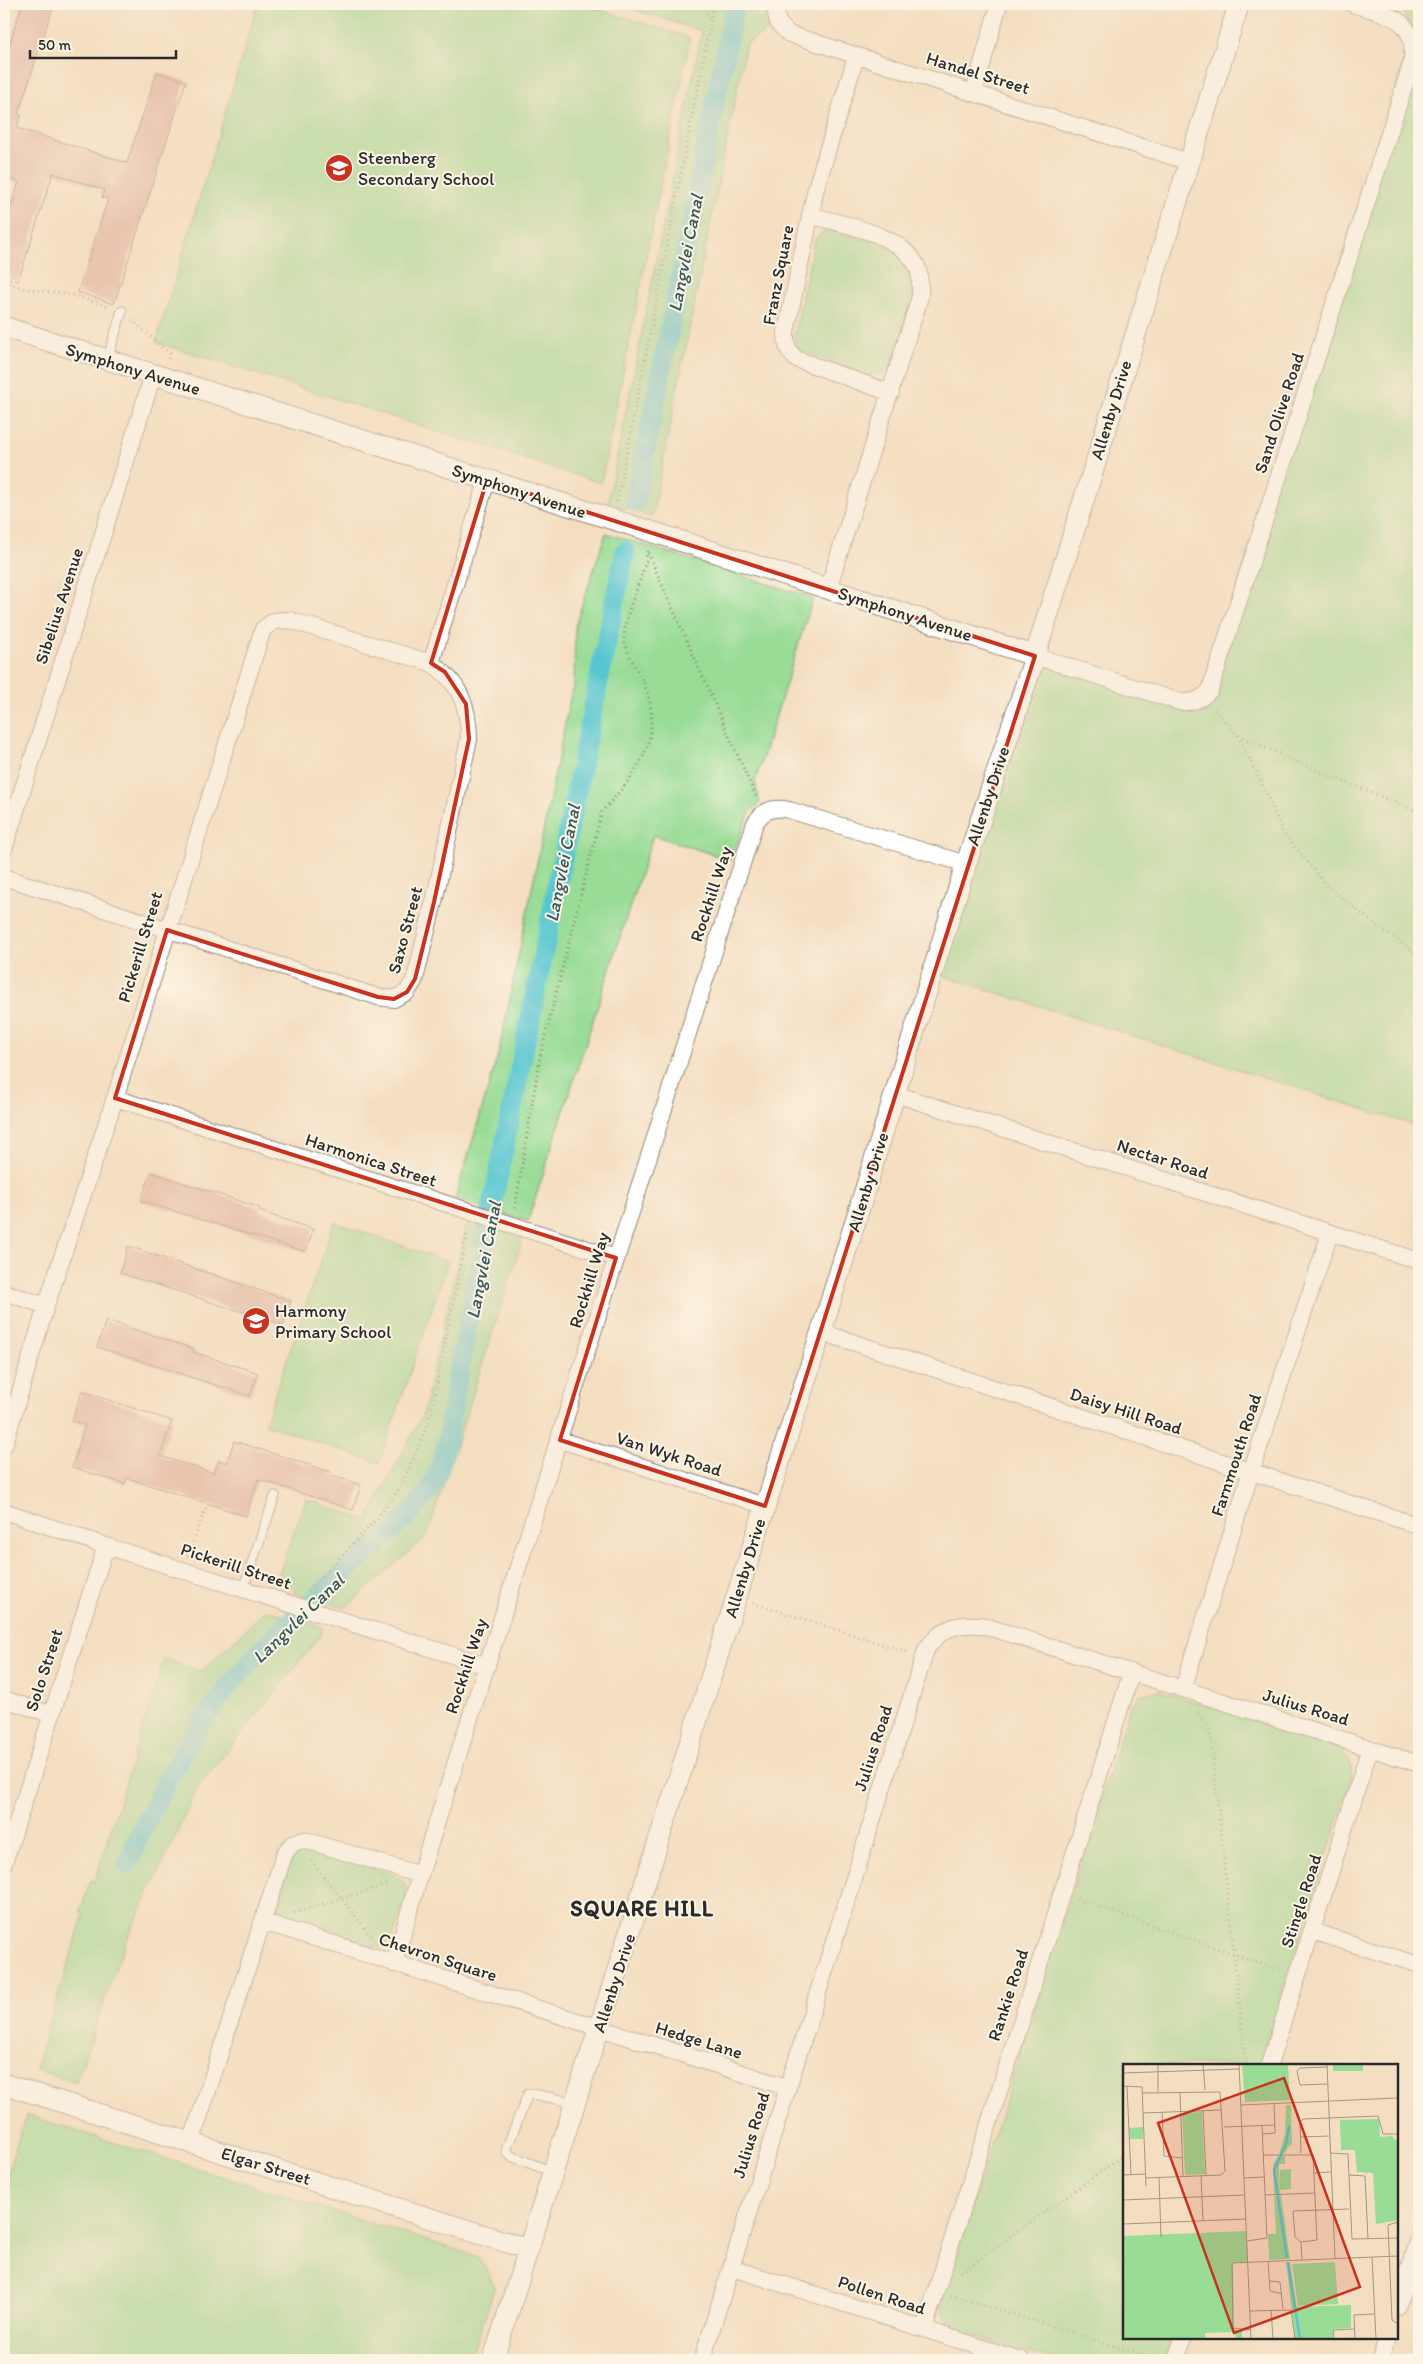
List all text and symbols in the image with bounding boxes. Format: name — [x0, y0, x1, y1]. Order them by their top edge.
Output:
scale bar — [30, 28, 176, 60]
text: 50 m — [38, 36, 71, 54]
street label: Handel Street — [924, 47, 1033, 99]
place label: Steenberg Secondary School — [358, 147, 494, 190]
school or university icon: Steenberg Secondary School — [324, 153, 354, 183]
water label: Langvlei Canal — [663, 191, 708, 314]
street label: Franz Square — [758, 223, 798, 327]
street label: Symphony Avenue — [63, 338, 203, 400]
street label: Sand Olive Road — [1249, 350, 1309, 476]
street label: Allenby Drive — [1085, 358, 1137, 462]
street label: Symphony Avenue — [449, 459, 589, 523]
street label: Sibelius Avenue — [30, 545, 88, 667]
street label: Symphony Avenue — [835, 582, 975, 646]
street label: Allenby Drive — [962, 744, 1014, 848]
water label: Langvlei Canal — [540, 801, 585, 924]
street label: Rockhill Way — [685, 843, 737, 945]
street label: Saxo Street — [383, 884, 427, 976]
street label: Pickerill Street — [113, 889, 167, 1005]
street label: Harmonica Street — [302, 1128, 440, 1192]
street label: Allenby Drive — [842, 1130, 894, 1234]
street label: Nectar Road — [1114, 1134, 1212, 1184]
water label: Langvlei Canal — [461, 1198, 506, 1321]
street label: Rockhill Way — [564, 1229, 614, 1331]
place label: Harmony Primary School — [275, 1300, 391, 1343]
school or university icon: Harmony Primary School — [241, 1306, 271, 1336]
street label: Daisy Hill Road — [1067, 1383, 1185, 1440]
street label: Farnmouth Road — [1206, 1391, 1266, 1519]
street label: Van Wyk Road — [613, 1427, 725, 1481]
street label: Allenby Drive — [719, 1516, 771, 1620]
street label: Pickerill Street — [178, 1538, 294, 1594]
water label: Langvlei Canal — [248, 1568, 350, 1668]
street label: Rockhill Way — [440, 1615, 492, 1717]
street label: Solo Street — [20, 1626, 68, 1714]
street label: Julius Road — [1260, 1683, 1352, 1731]
street label: Julius Road — [849, 1702, 897, 1794]
street label: Stingle Road — [1276, 1851, 1327, 1951]
district label: SQUARE HILL — [570, 1895, 714, 1922]
street label: Chevron Square — [376, 1928, 500, 1986]
street label: Allenby Drive — [588, 1931, 640, 2035]
street label: Rankie Road — [983, 1946, 1033, 2044]
street label: Hedge Lane — [653, 2016, 745, 2064]
inset map — [1123, 2064, 1398, 2339]
street label: Julius Road — [727, 2089, 775, 2181]
street label: Elgar Street — [219, 2142, 314, 2190]
street label: Pollen Road — [835, 2270, 929, 2320]

